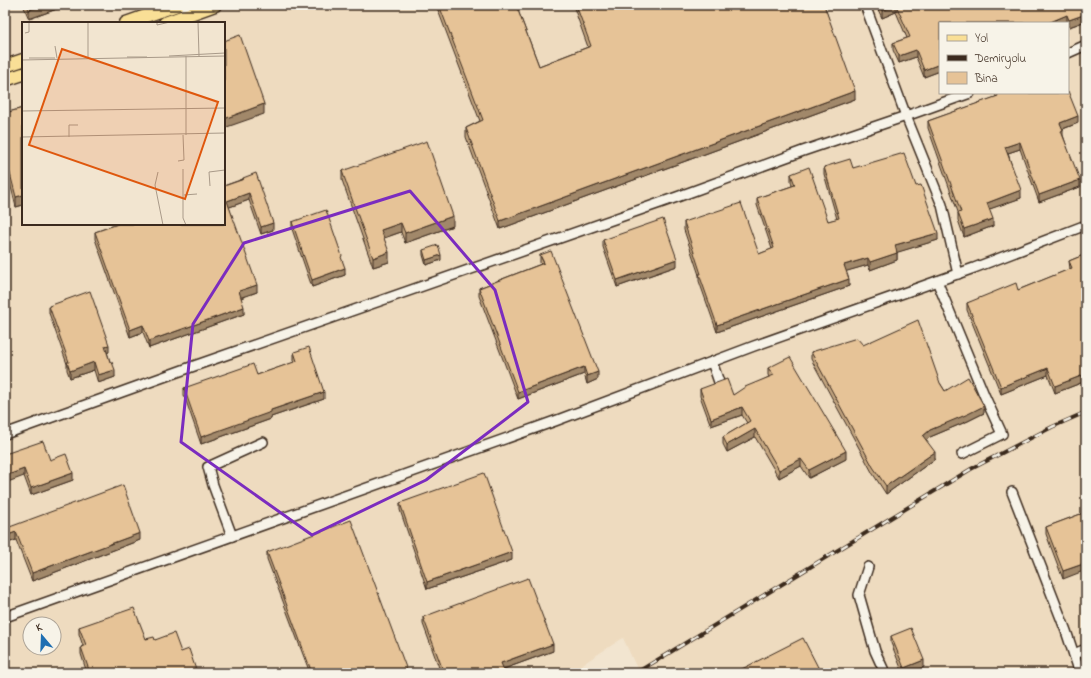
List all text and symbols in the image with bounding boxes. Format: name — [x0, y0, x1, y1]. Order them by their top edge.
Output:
inset map — [22, 22, 225, 225]
legend — [939, 22, 1069, 94]
text: Yol — [975, 30, 988, 48]
text: Demiryolu — [974, 50, 1026, 69]
text: Bina — [974, 70, 998, 88]
north arrow — [22, 616, 62, 656]
text: K — [34, 619, 45, 636]

